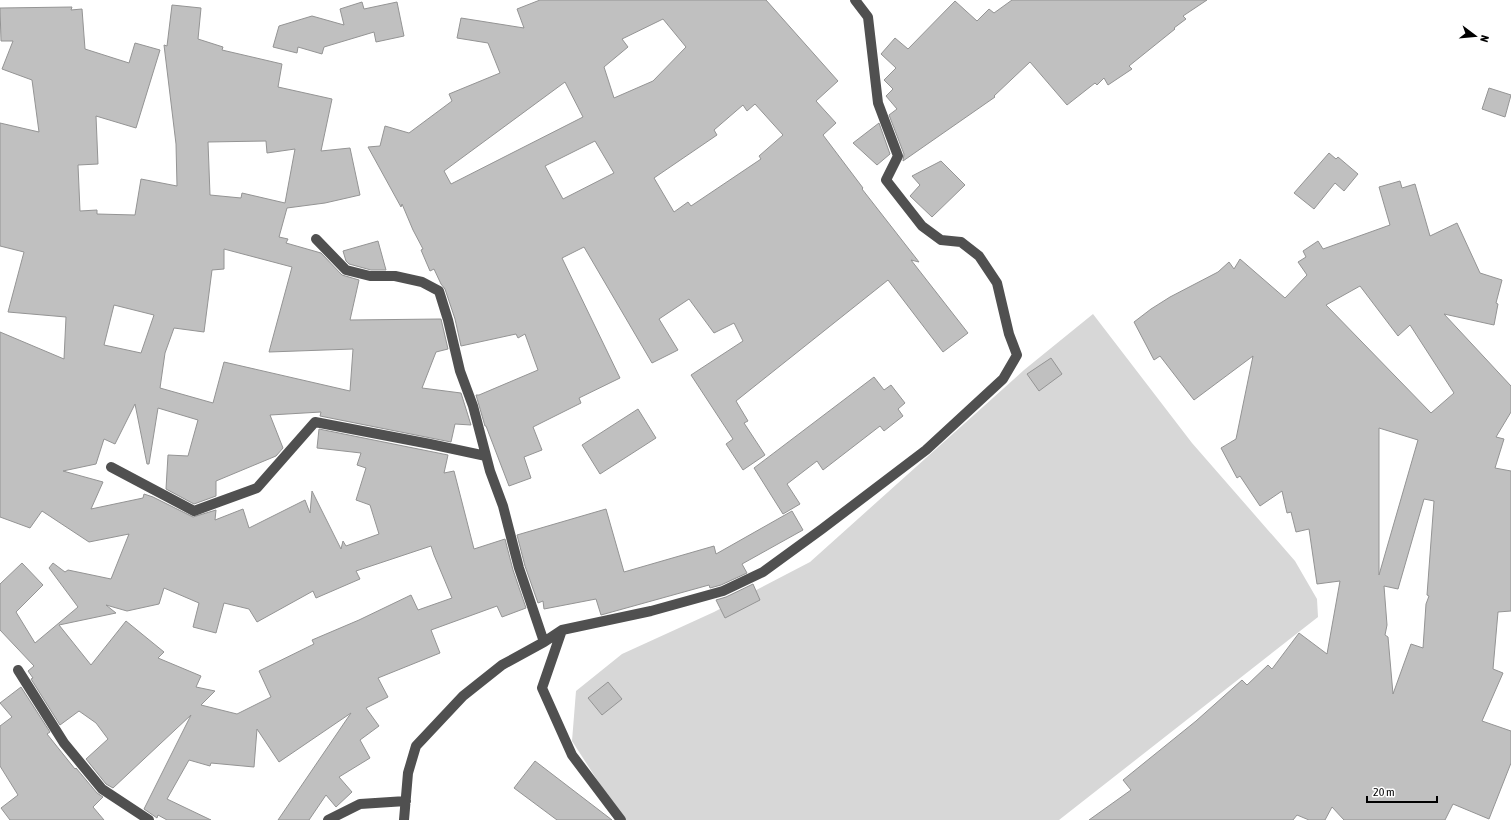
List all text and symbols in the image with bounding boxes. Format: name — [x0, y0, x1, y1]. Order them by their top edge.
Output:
north arrow — [1455, 16, 1495, 56]
text: N — [1478, 34, 1491, 44]
scale bar — [1367, 778, 1437, 804]
text: 20 m — [1373, 785, 1395, 799]

